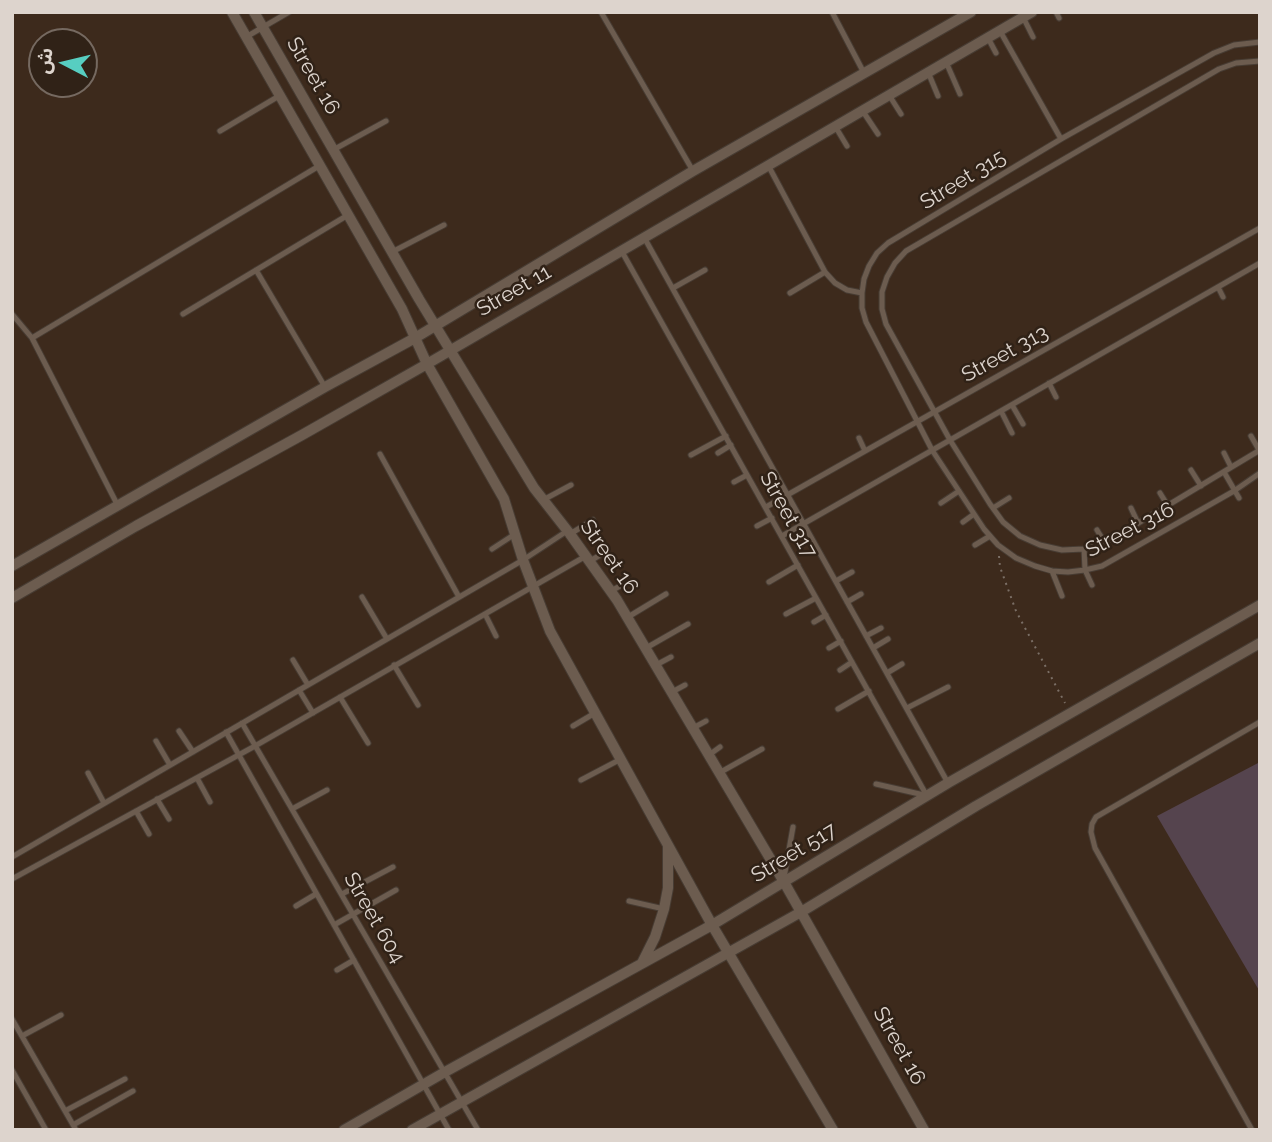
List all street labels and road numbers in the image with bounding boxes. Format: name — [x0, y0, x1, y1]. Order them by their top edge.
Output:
street label: Street 16 — [281, 33, 345, 119]
street label: Street 315 — [916, 145, 1010, 215]
street label: Street 11 — [472, 260, 556, 322]
street label: Street 313 — [957, 320, 1053, 388]
street label: Street 317 — [754, 467, 822, 563]
street label: Street 316 — [1081, 497, 1179, 563]
street label: Street 16 — [574, 515, 644, 599]
street label: Street 517 — [747, 818, 841, 888]
street label: Street 604 — [338, 868, 410, 968]
street label: Street 16 — [867, 1003, 931, 1089]

